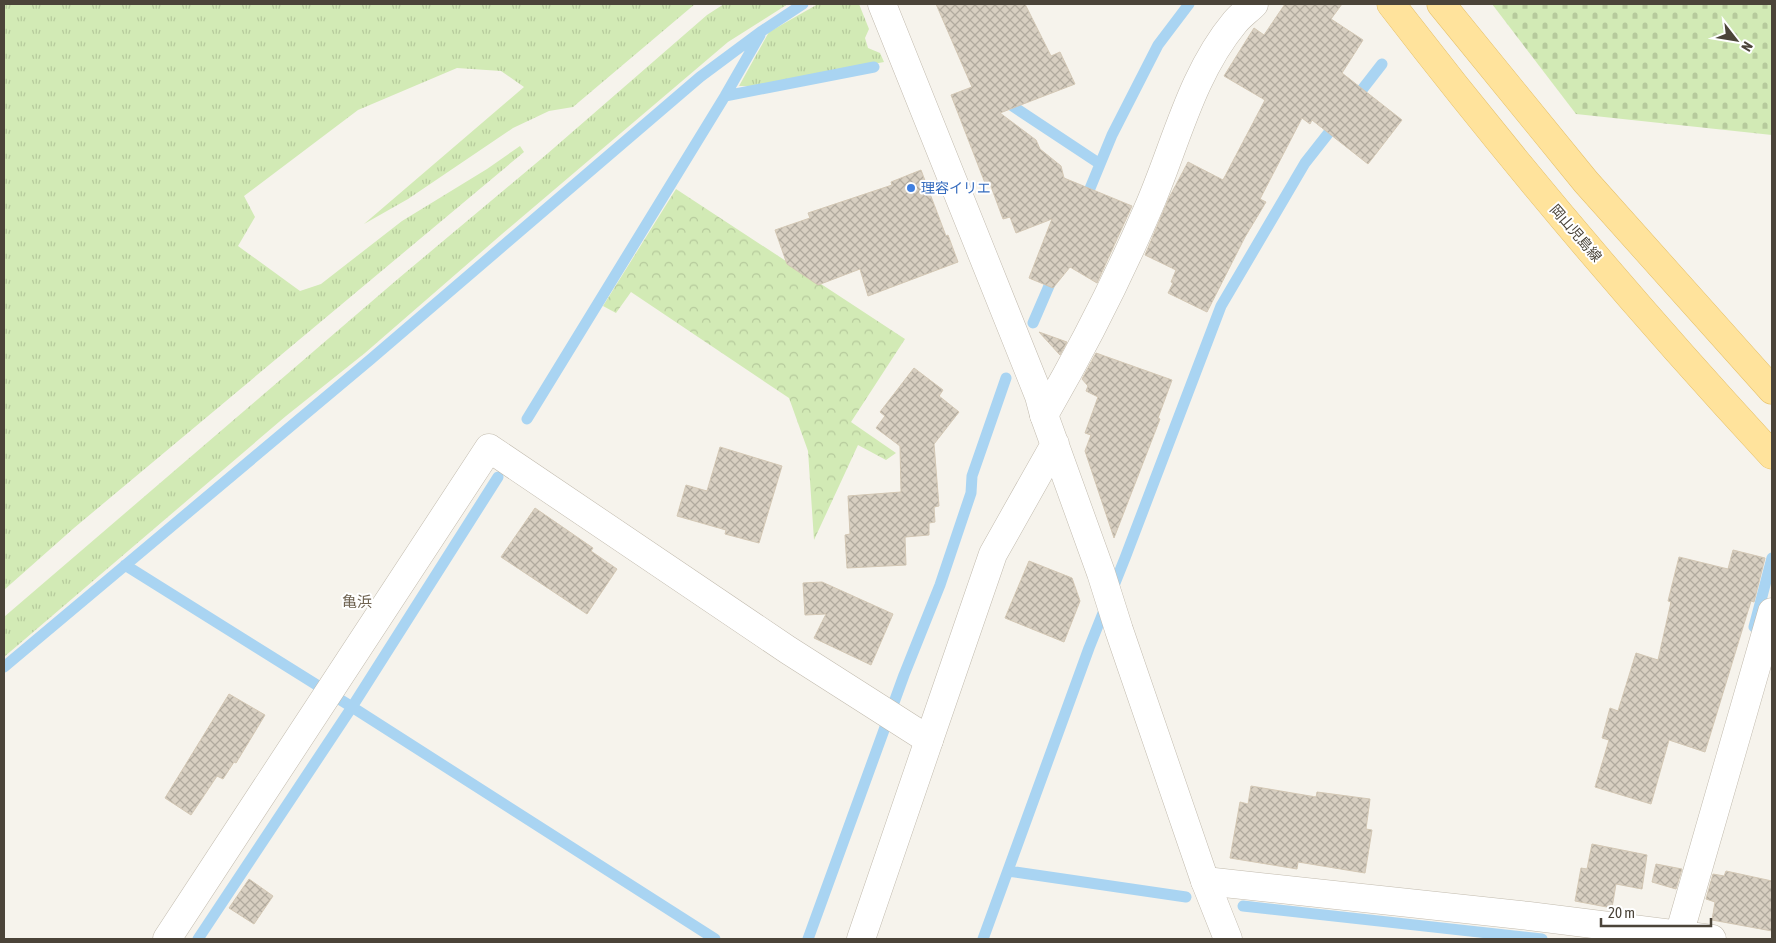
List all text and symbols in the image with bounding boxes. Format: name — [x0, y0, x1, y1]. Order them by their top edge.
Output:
north arrow — [1711, 15, 1761, 65]
text: N — [1738, 39, 1756, 54]
place label: 理容イリエ — [921, 180, 991, 196]
marker: 理容イリエ — [905, 182, 917, 194]
street label: 岡山児島線 — [1547, 201, 1605, 265]
district label: 亀浜 — [342, 593, 372, 610]
scale bar — [1601, 896, 1711, 928]
text: 20 m — [1608, 904, 1635, 921]

